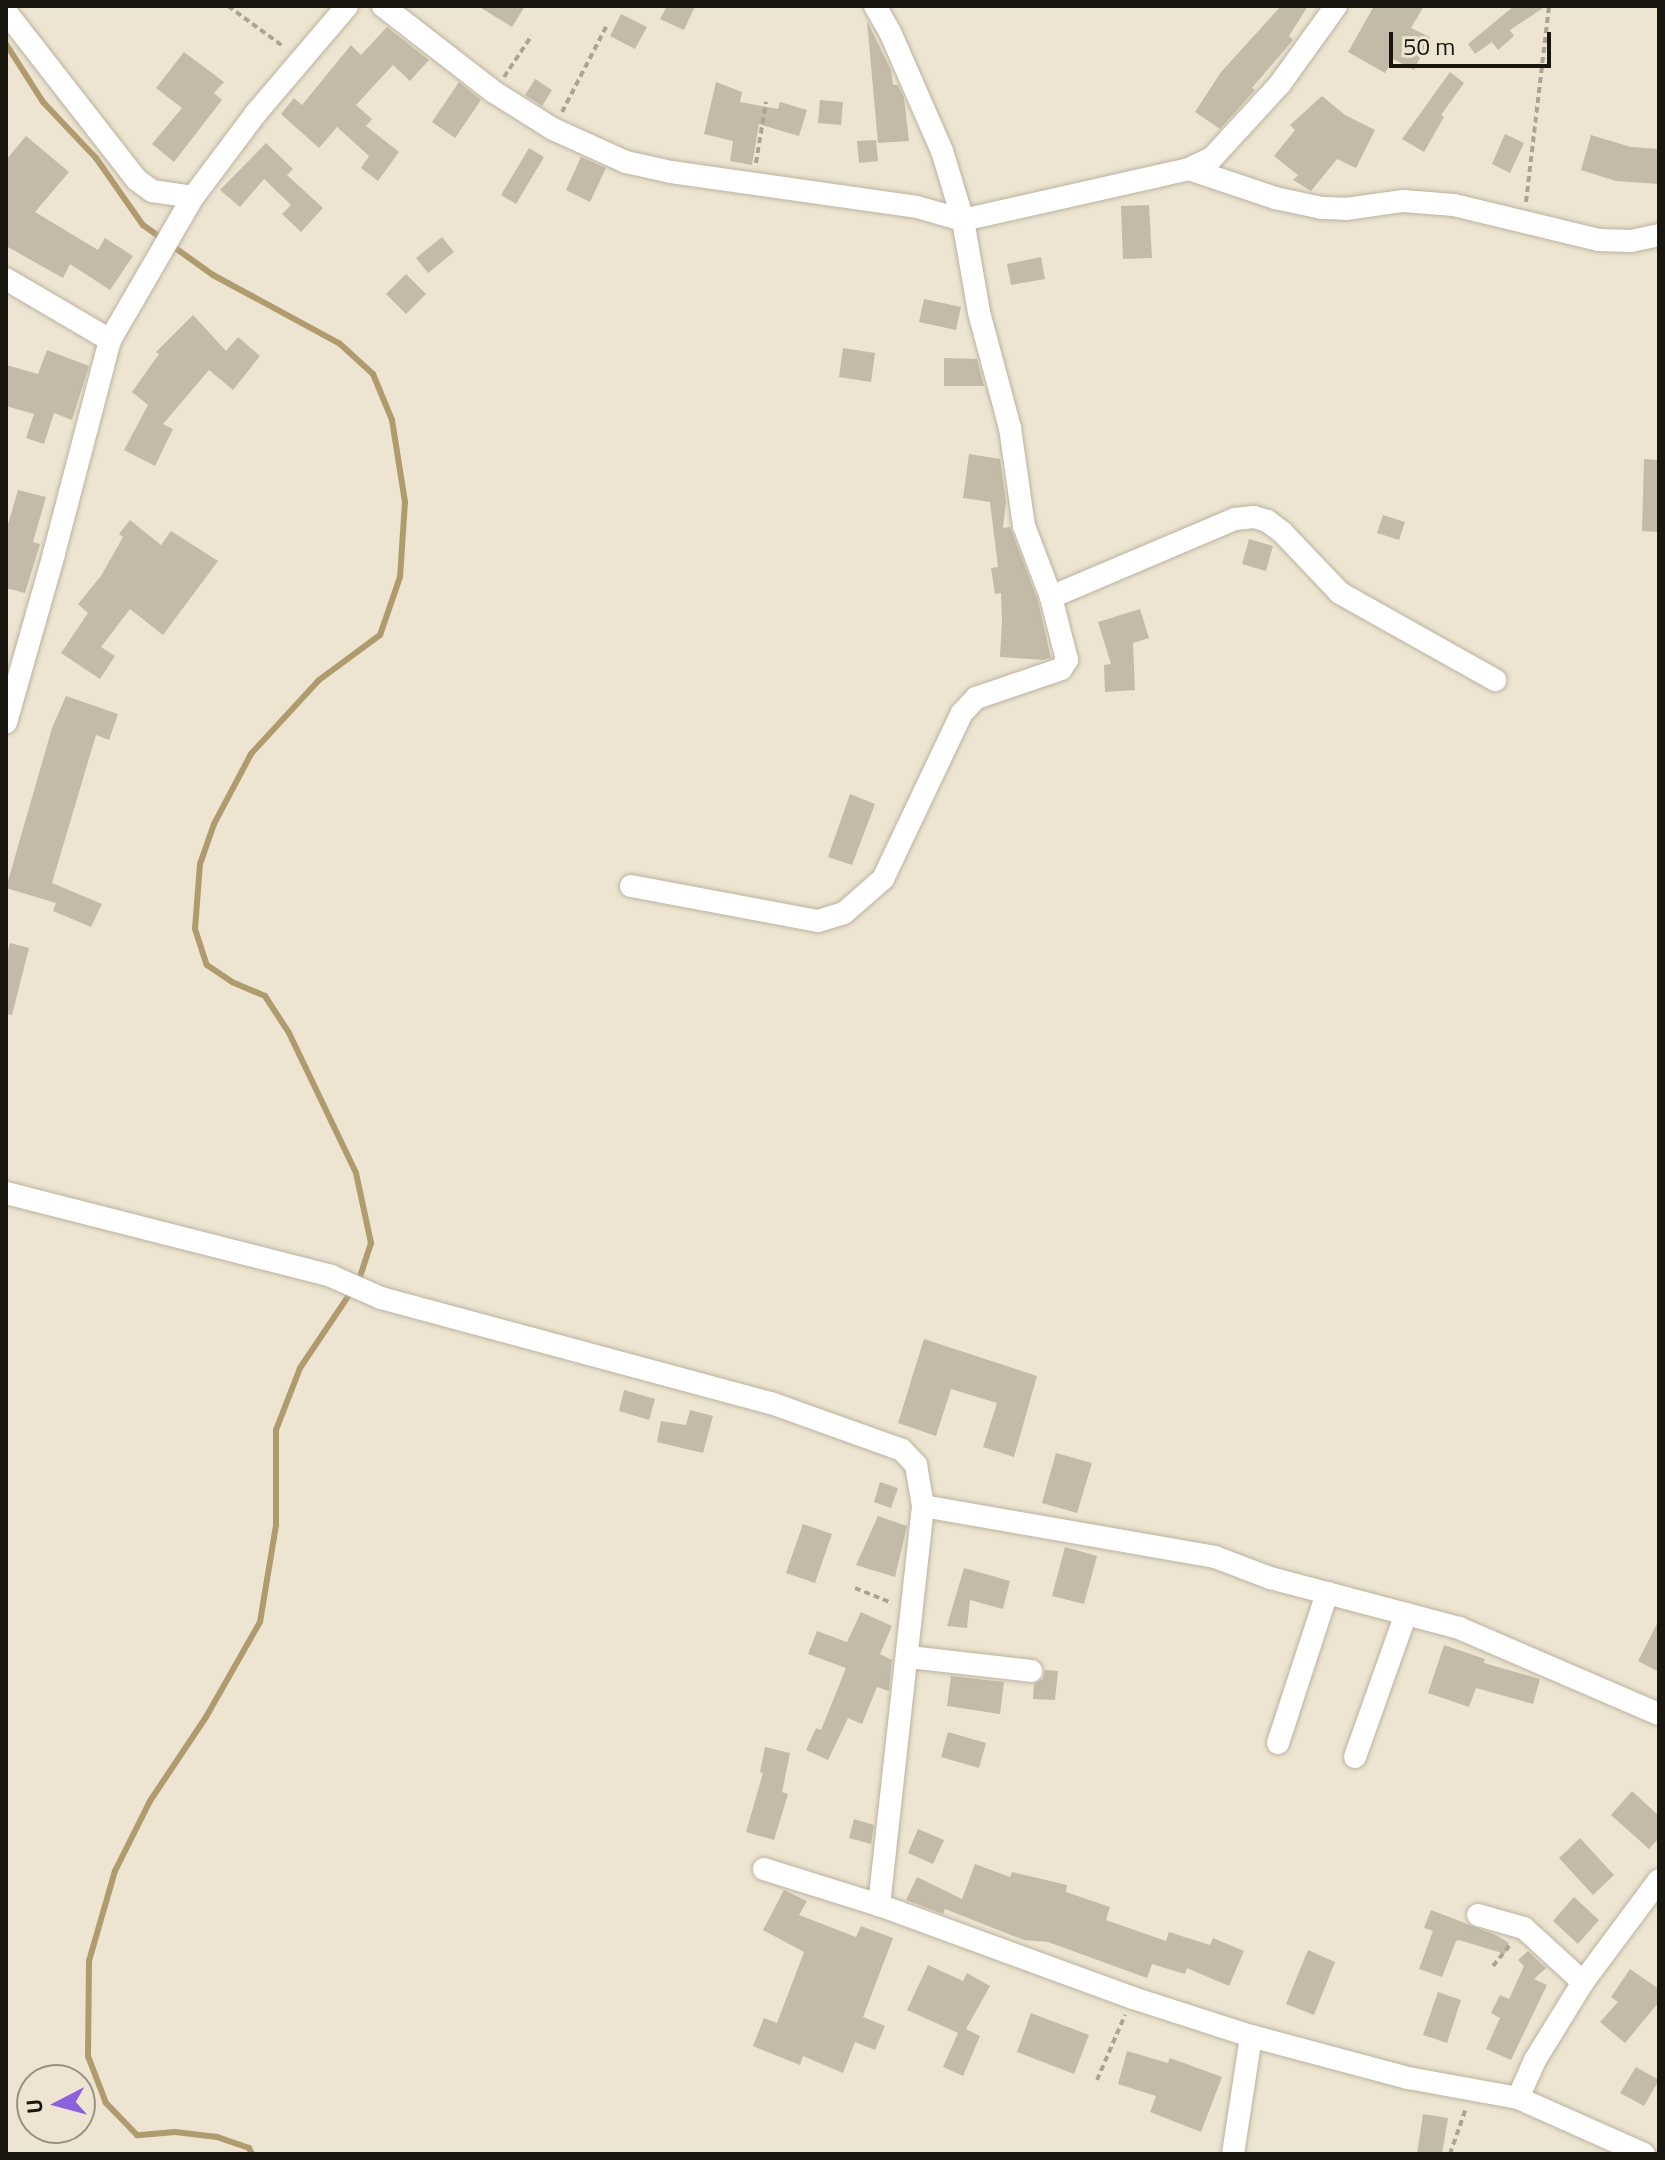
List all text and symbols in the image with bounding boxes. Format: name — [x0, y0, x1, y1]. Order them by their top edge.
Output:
scale bar — [1393, 16, 1555, 66]
text: 50 m — [1403, 28, 1455, 64]
north arrow — [16, 2064, 96, 2144]
text: U — [16, 2097, 52, 2115]

